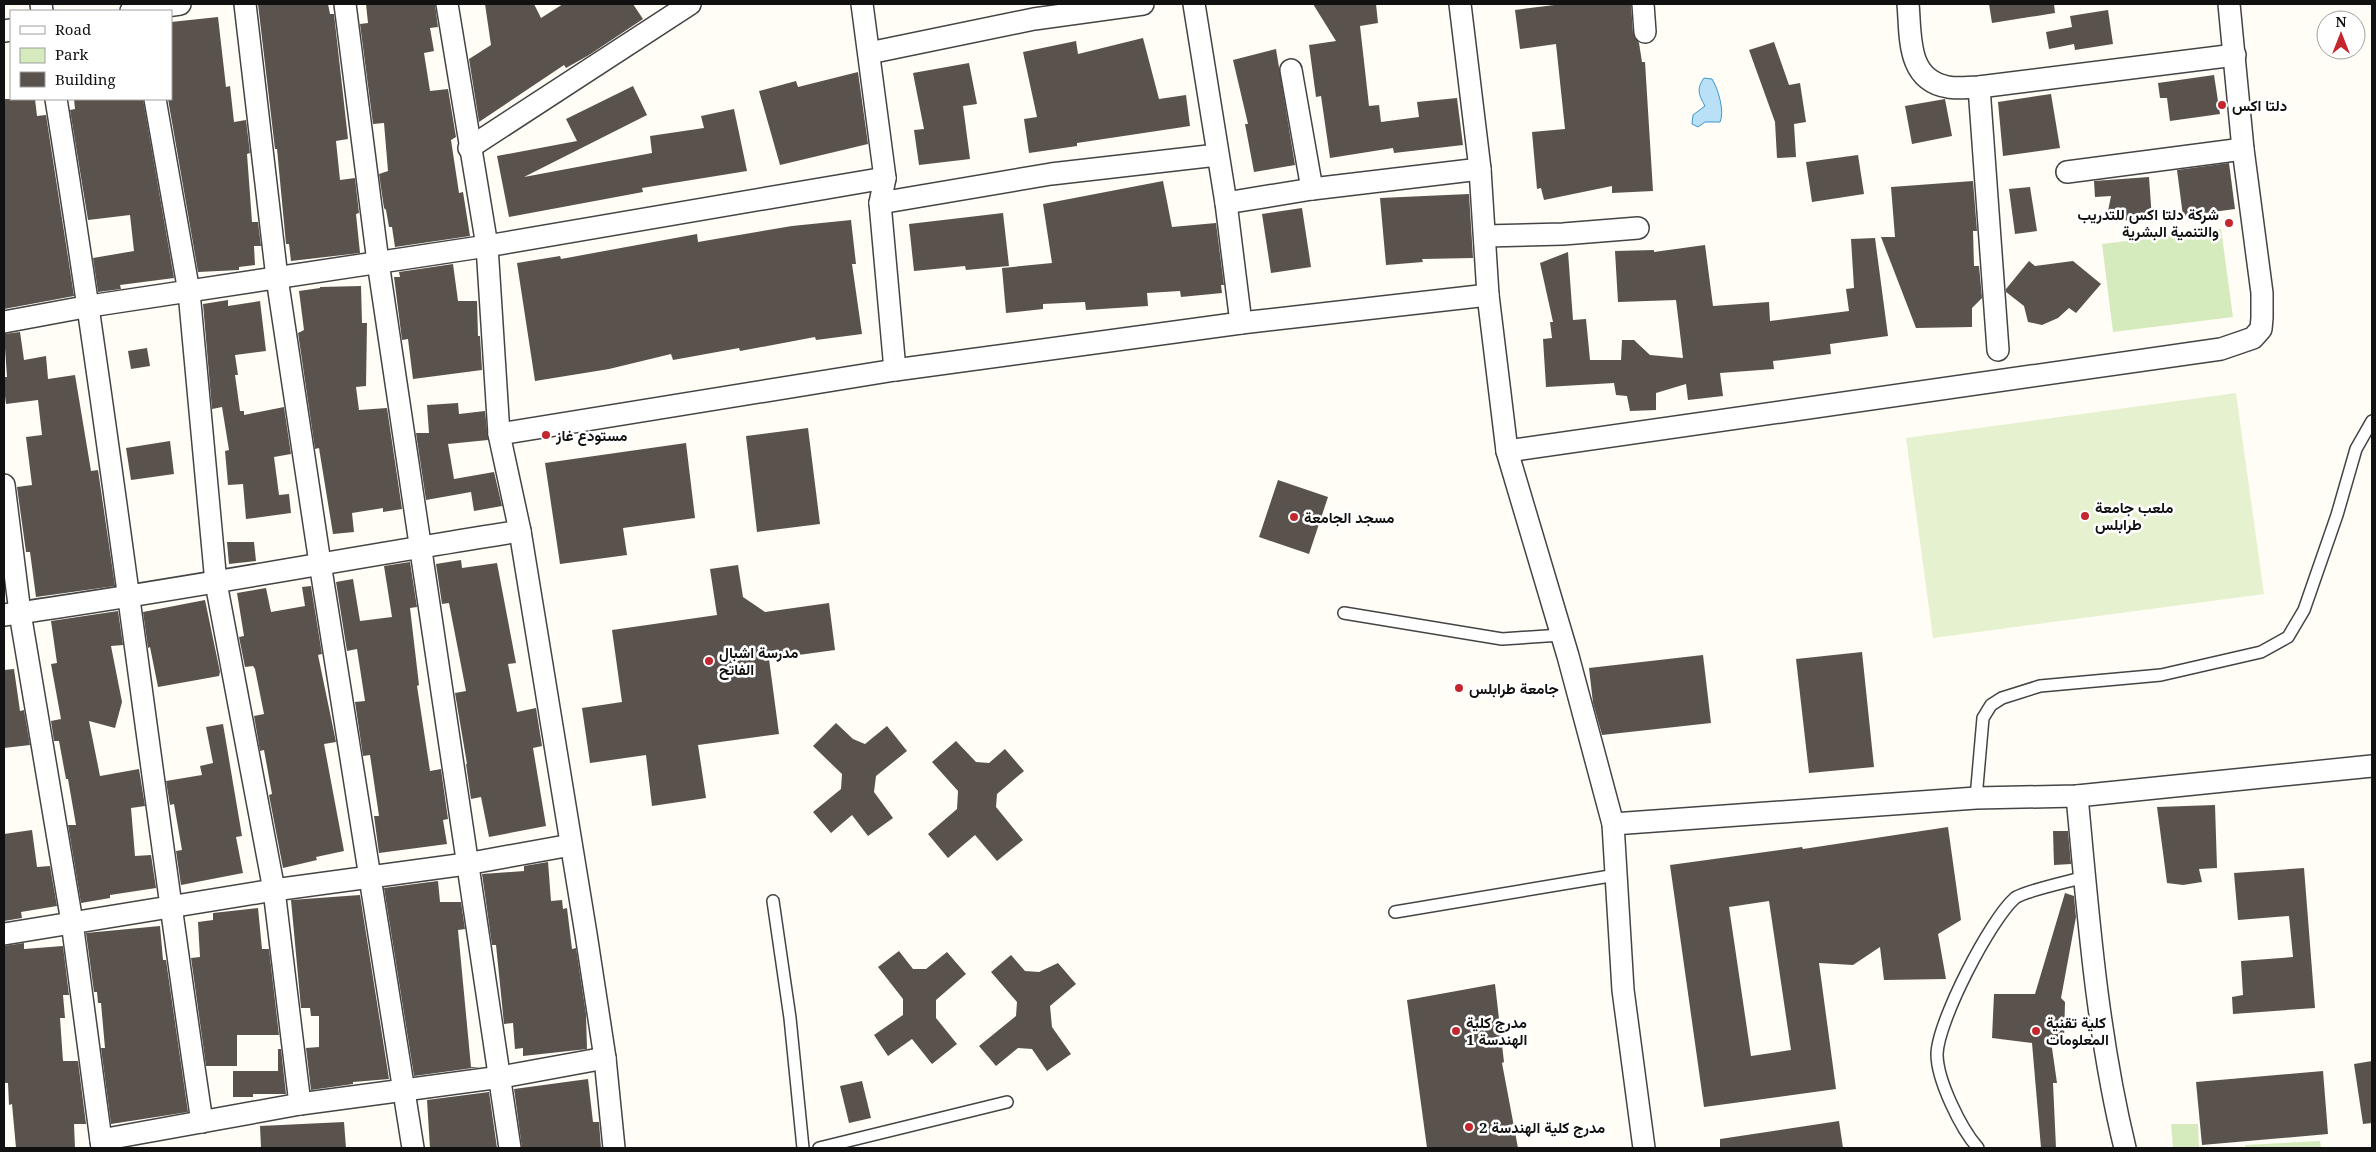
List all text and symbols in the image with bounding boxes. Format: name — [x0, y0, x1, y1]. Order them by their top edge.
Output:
legend — [10, 10, 172, 100]
north arrow — [2316, 10, 2366, 60]
text: N — [2335, 12, 2347, 31]
text: Road — [55, 19, 91, 39]
text: Park — [55, 44, 89, 64]
text: Building — [55, 69, 116, 89]
place label: دلتا اكس — [2232, 95, 2287, 115]
marker: دلتا اكس — [2216, 99, 2228, 111]
place label: شركة دلتا اكس للتدريب والتنمية البشرية — [2078, 204, 2219, 241]
marker: شركة دلتا اكس للتدريب والتنمية البشرية — [2223, 217, 2235, 229]
place label: مستودع غاز — [555, 425, 627, 446]
marker: مستودع غاز — [540, 429, 552, 441]
place label: ملعب جامعة طرابلس — [2095, 497, 2174, 534]
place label: مسجد الجامعة — [1304, 507, 1395, 527]
marker: ملعب جامعة طرابلس — [2079, 510, 2091, 522]
marker: مسجد الجامعة — [1288, 511, 1300, 523]
place label: مدرسة اشبال الفاتح — [719, 642, 799, 680]
marker: مدرسة اشبال الفاتح — [703, 655, 715, 667]
place label: جامعة طرابلس — [1469, 678, 1559, 698]
marker: جامعة طرابلس — [1453, 682, 1465, 694]
place label: مدرج كلية الهندسة 1 — [1466, 1012, 1527, 1049]
place label: كلية تقنية المعلومات — [2046, 1012, 2109, 1049]
marker: مدرج كلية الهندسة 1 — [1450, 1025, 1462, 1037]
marker: كلية تقنية المعلومات — [2030, 1025, 2042, 1037]
place label: مدرج كلية الهندسة 2 — [1479, 1117, 1605, 1138]
marker: مدرج كلية الهندسة 2 — [1463, 1121, 1475, 1133]

